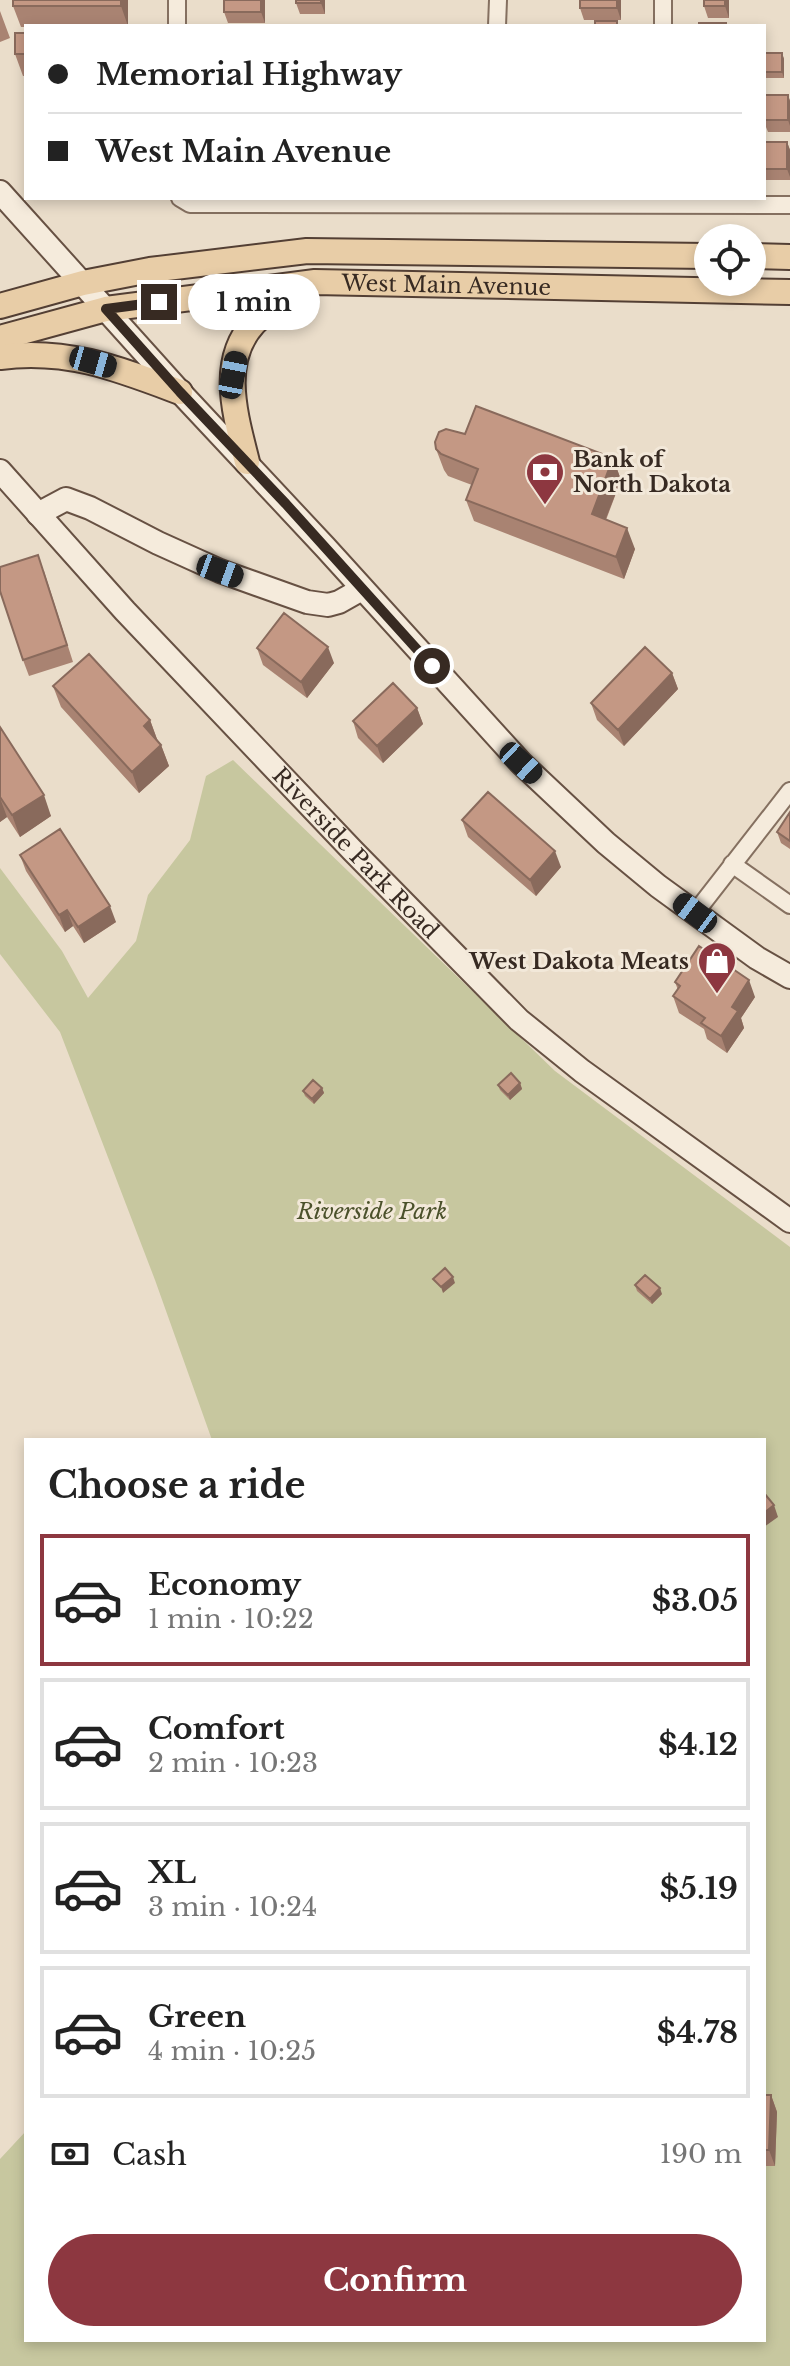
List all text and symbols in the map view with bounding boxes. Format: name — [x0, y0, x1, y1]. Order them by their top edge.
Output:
text: Memorial Highway — [96, 56, 402, 93]
text: West Main Avenue — [96, 133, 391, 170]
map controls — [694, 224, 766, 296]
button: locate — [694, 224, 766, 296]
street label: West Main Avenue — [340, 269, 551, 300]
callout: 1 min — [187, 274, 319, 330]
route end — [141, 284, 177, 320]
text: 1 min — [216, 286, 292, 318]
car — [67, 344, 119, 380]
car — [217, 349, 249, 401]
place label: Bank of North Dakota — [573, 446, 731, 498]
bank icon: Bank of North Dakota — [524, 451, 566, 506]
car — [193, 552, 247, 590]
route start — [414, 648, 450, 684]
car — [495, 738, 547, 788]
street label: Riverside Park Road — [267, 761, 445, 944]
car — [669, 889, 721, 937]
shop icon: West Dakota Meats — [696, 940, 738, 995]
place label: West Dakota Meats — [468, 948, 689, 975]
park label: Riverside Park — [296, 1198, 447, 1225]
text: Choose a ride — [48, 1463, 305, 1508]
icon: car — [52, 1564, 124, 1636]
text: Economy — [148, 1566, 301, 1603]
text: $3.05 — [652, 1582, 738, 1619]
text: 1 min · 10:22 — [148, 1603, 314, 1635]
icon: car — [52, 1708, 124, 1780]
text: Comfort — [148, 1710, 285, 1747]
text: $4.12 — [658, 1726, 738, 1763]
text: 2 min · 10:23 — [148, 1747, 318, 1779]
icon: car — [52, 1852, 124, 1924]
text: XL — [148, 1854, 196, 1891]
text: $5.19 — [660, 1870, 738, 1907]
text: 3 min · 10:24 — [148, 1891, 317, 1923]
icon: car — [52, 1996, 124, 2068]
text: Green — [148, 1998, 246, 2035]
text: $4.78 — [657, 2014, 738, 2051]
text: 4 min · 10:25 — [148, 2035, 316, 2067]
icon: cash — [48, 2132, 92, 2176]
text: Cash — [112, 2136, 187, 2173]
text: 190 m — [660, 2138, 742, 2170]
button: Confirm — [48, 2234, 742, 2326]

